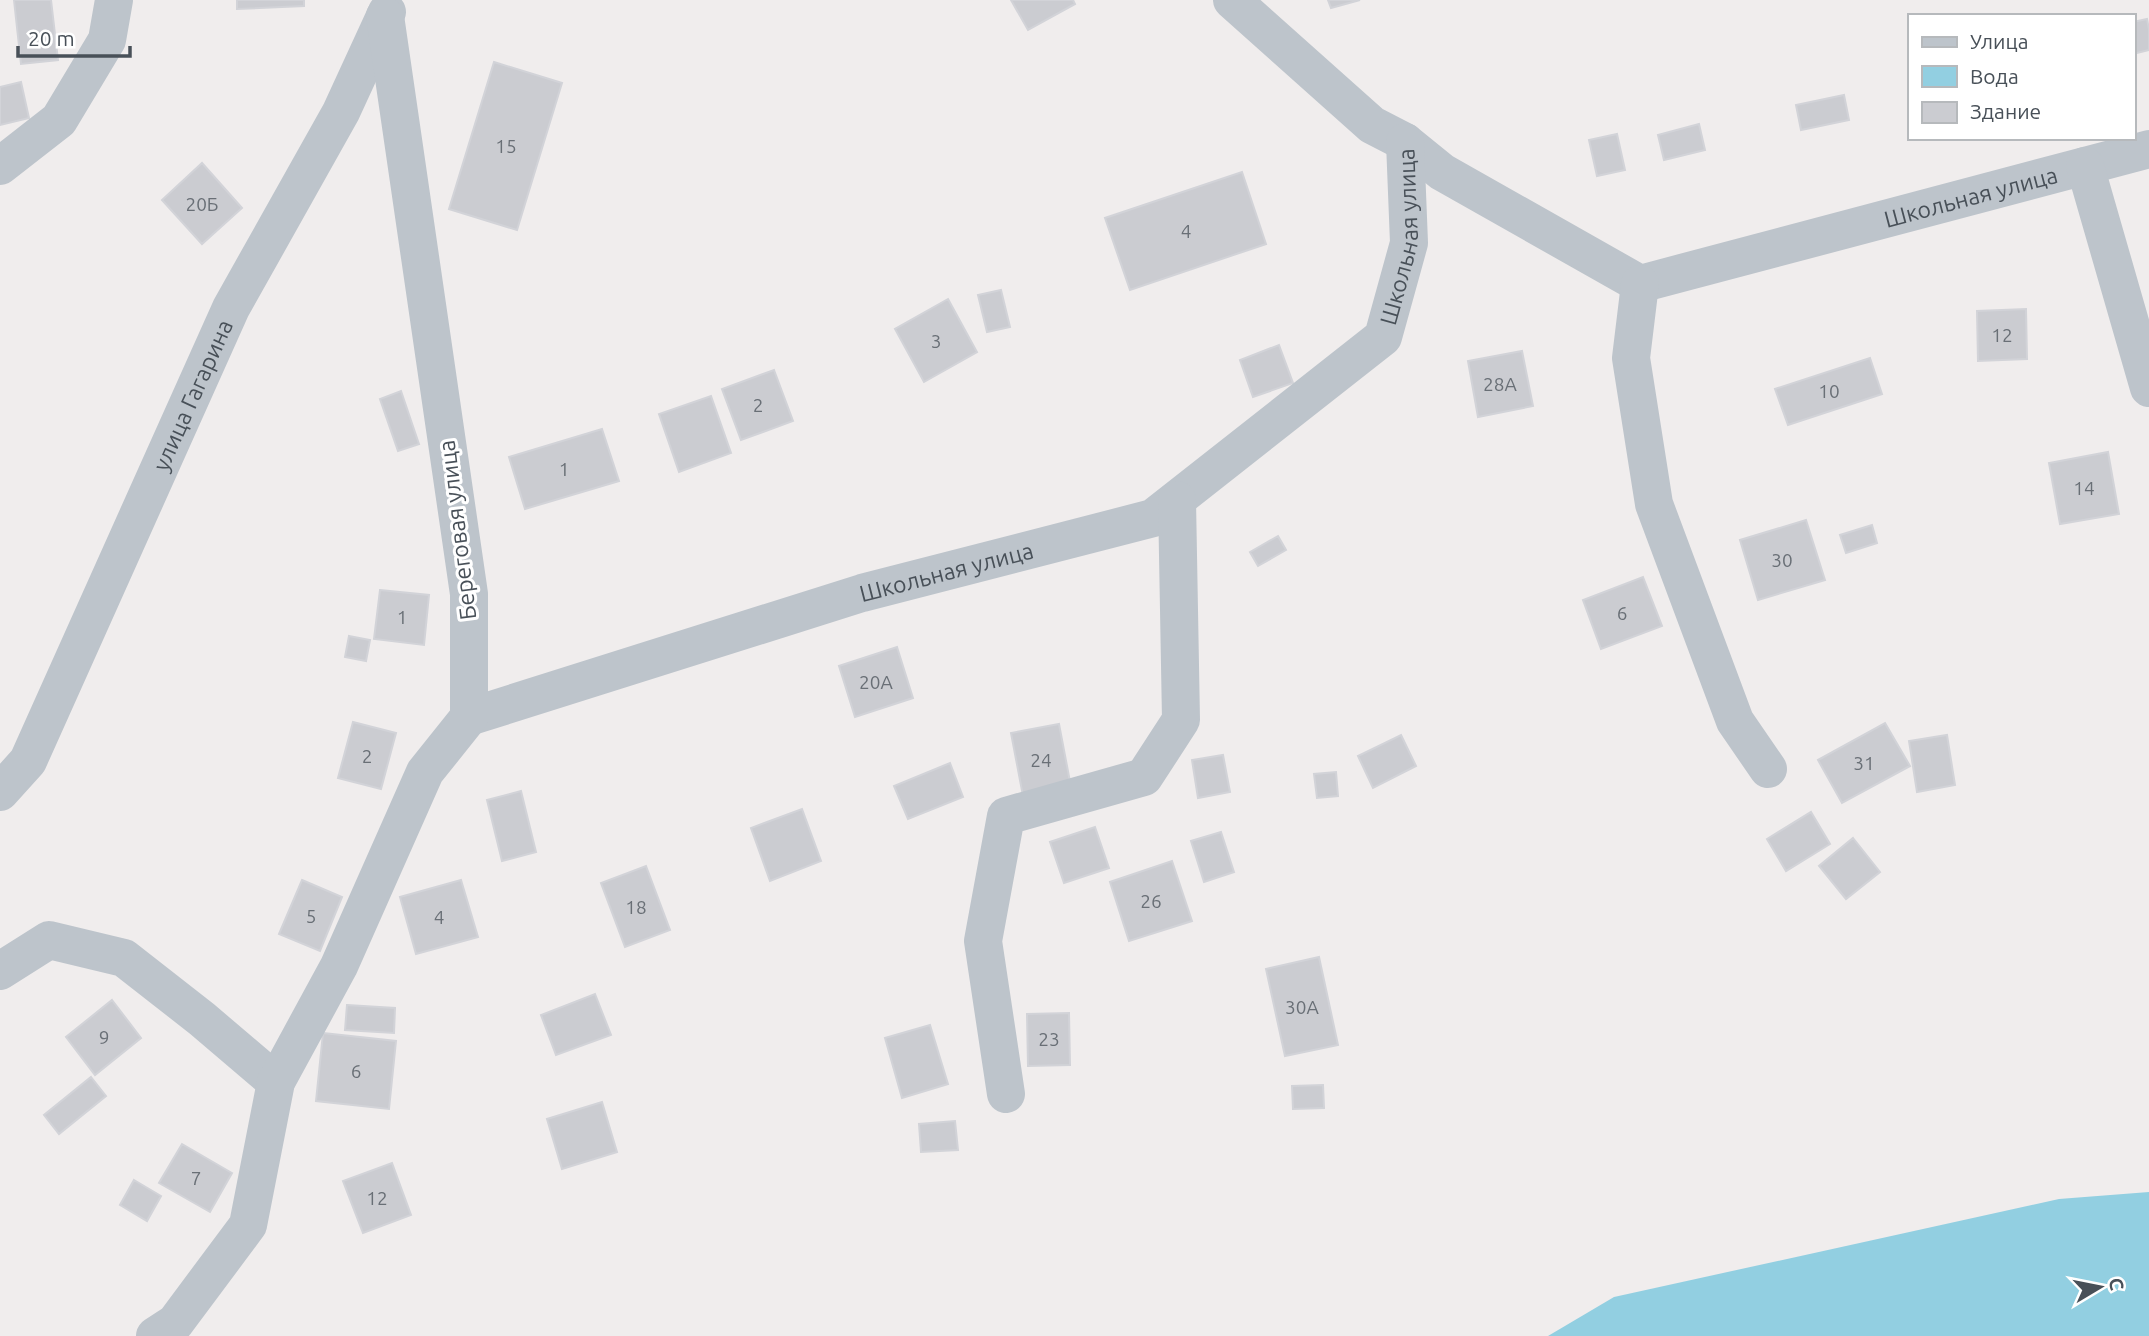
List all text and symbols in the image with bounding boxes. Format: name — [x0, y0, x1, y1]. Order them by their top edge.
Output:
scale bar — [18, 14, 130, 58]
legend — [1908, 14, 2135, 140]
text: 20 m — [28, 26, 75, 50]
text: Улица — [1970, 29, 2028, 53]
text: Вода — [1970, 64, 2019, 88]
text: Здание — [1970, 99, 2041, 123]
house number: 15 — [495, 135, 517, 157]
street label: Школьная улица — [1375, 148, 1422, 327]
street label: Школьная улица — [1881, 161, 2060, 231]
house number: 20Б — [185, 193, 219, 215]
house number: 4 — [1181, 220, 1191, 242]
street label: улица Гагарина — [147, 315, 237, 474]
house number: 12 — [1991, 324, 2013, 346]
house number: 3 — [931, 330, 941, 352]
house number: 28А — [1483, 373, 1518, 395]
house number: 10 — [1818, 380, 1840, 402]
house number: 2 — [753, 394, 763, 416]
street label: Береговая улица — [434, 439, 480, 621]
house number: 1 — [559, 458, 569, 480]
house number: 14 — [2073, 477, 2095, 499]
street label: Школьная улица — [857, 537, 1036, 606]
house number: 30 — [1771, 549, 1793, 571]
house number: 6 — [1617, 602, 1627, 624]
house number: 1 — [397, 606, 407, 628]
house number: 20А — [859, 671, 894, 693]
house number: 2 — [362, 745, 372, 767]
house number: 24 — [1030, 749, 1052, 771]
house number: 31 — [1853, 752, 1875, 774]
house number: 26 — [1140, 890, 1162, 912]
house number: 18 — [625, 896, 647, 918]
house number: 5 — [306, 905, 316, 927]
house number: 4 — [434, 906, 444, 928]
house number: 30А — [1285, 996, 1320, 1018]
house number: 9 — [99, 1026, 109, 1048]
house number: 23 — [1038, 1028, 1060, 1050]
house number: 6 — [351, 1060, 361, 1082]
house number: 7 — [191, 1167, 201, 1189]
house number: 12 — [366, 1187, 388, 1209]
north arrow — [2065, 1252, 2135, 1322]
text: С — [2105, 1276, 2129, 1292]

